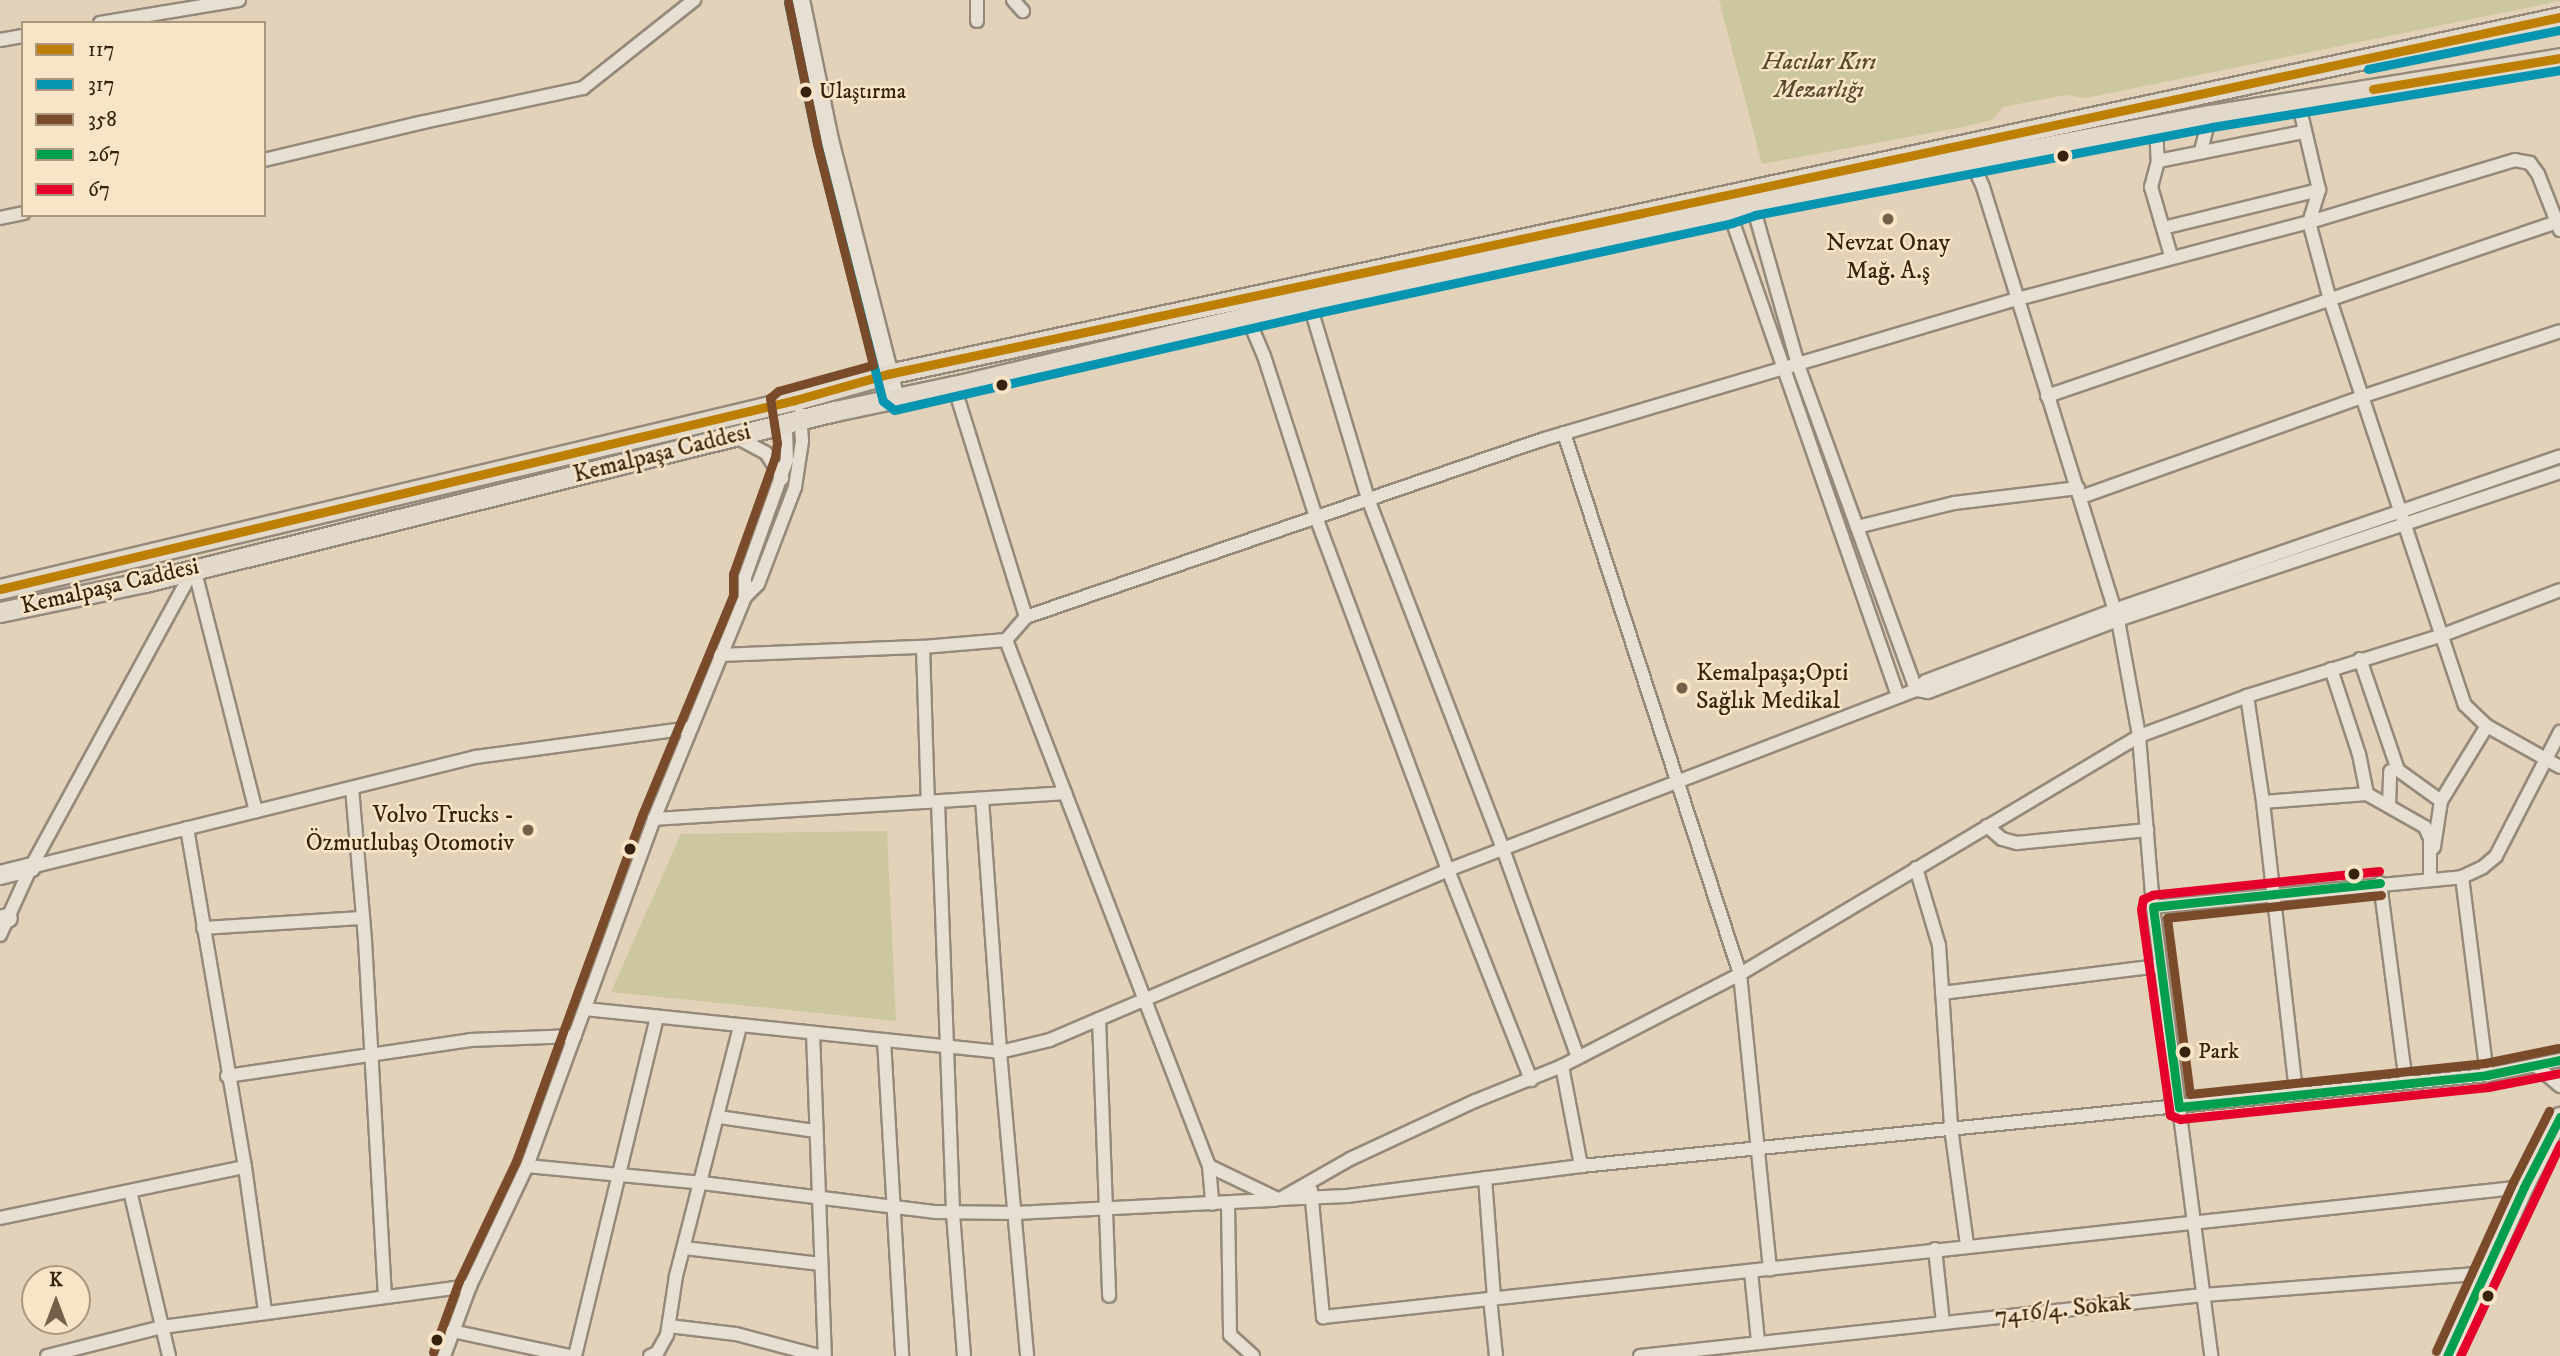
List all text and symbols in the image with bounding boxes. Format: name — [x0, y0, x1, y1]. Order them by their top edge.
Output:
legend — [21, 21, 266, 217]
text: 117 — [88, 37, 115, 63]
park label: Hacılar Kırı Mezarlığı — [1762, 49, 1876, 105]
text: 317 — [88, 72, 115, 98]
place label: Ulaştırma — [819, 79, 906, 105]
marker: Ulaştırma — [799, 85, 813, 99]
text: 358 — [88, 107, 117, 133]
text: 267 — [88, 142, 120, 168]
unlabelled marker — [2056, 149, 2070, 163]
text: 67 — [88, 177, 110, 203]
marker: Nevzat Onay Mağ. A.ş — [1880, 211, 1896, 227]
place label: Nevzat Onay Mağ. A.ş — [1826, 230, 1950, 286]
unlabelled marker — [995, 378, 1009, 392]
street label: Kemalpaşa Caddesi — [570, 418, 754, 490]
street label: Kemalpaşa Caddesi — [18, 553, 202, 621]
place label: Kemalpaşa;Opti Sağlık Medikal — [1696, 660, 1848, 716]
marker: Kemalpaşa;Opti Sağlık Medikal — [1674, 680, 1690, 696]
place label: Volvo Trucks - Özmutlubaş Otomotiv — [306, 802, 514, 858]
marker: Volvo Trucks - Özmutlubaş Otomotiv — [520, 822, 536, 838]
unlabelled marker — [623, 842, 637, 856]
unlabelled marker — [2347, 867, 2361, 881]
place label: Park — [2198, 1039, 2239, 1065]
marker: Park — [2178, 1045, 2192, 1059]
north arrow — [21, 1265, 91, 1335]
text: K — [49, 1269, 63, 1292]
street label: 7416/4. Sokak — [1994, 1289, 2132, 1331]
unlabelled marker — [2481, 1289, 2495, 1303]
unlabelled marker — [430, 1333, 444, 1347]

